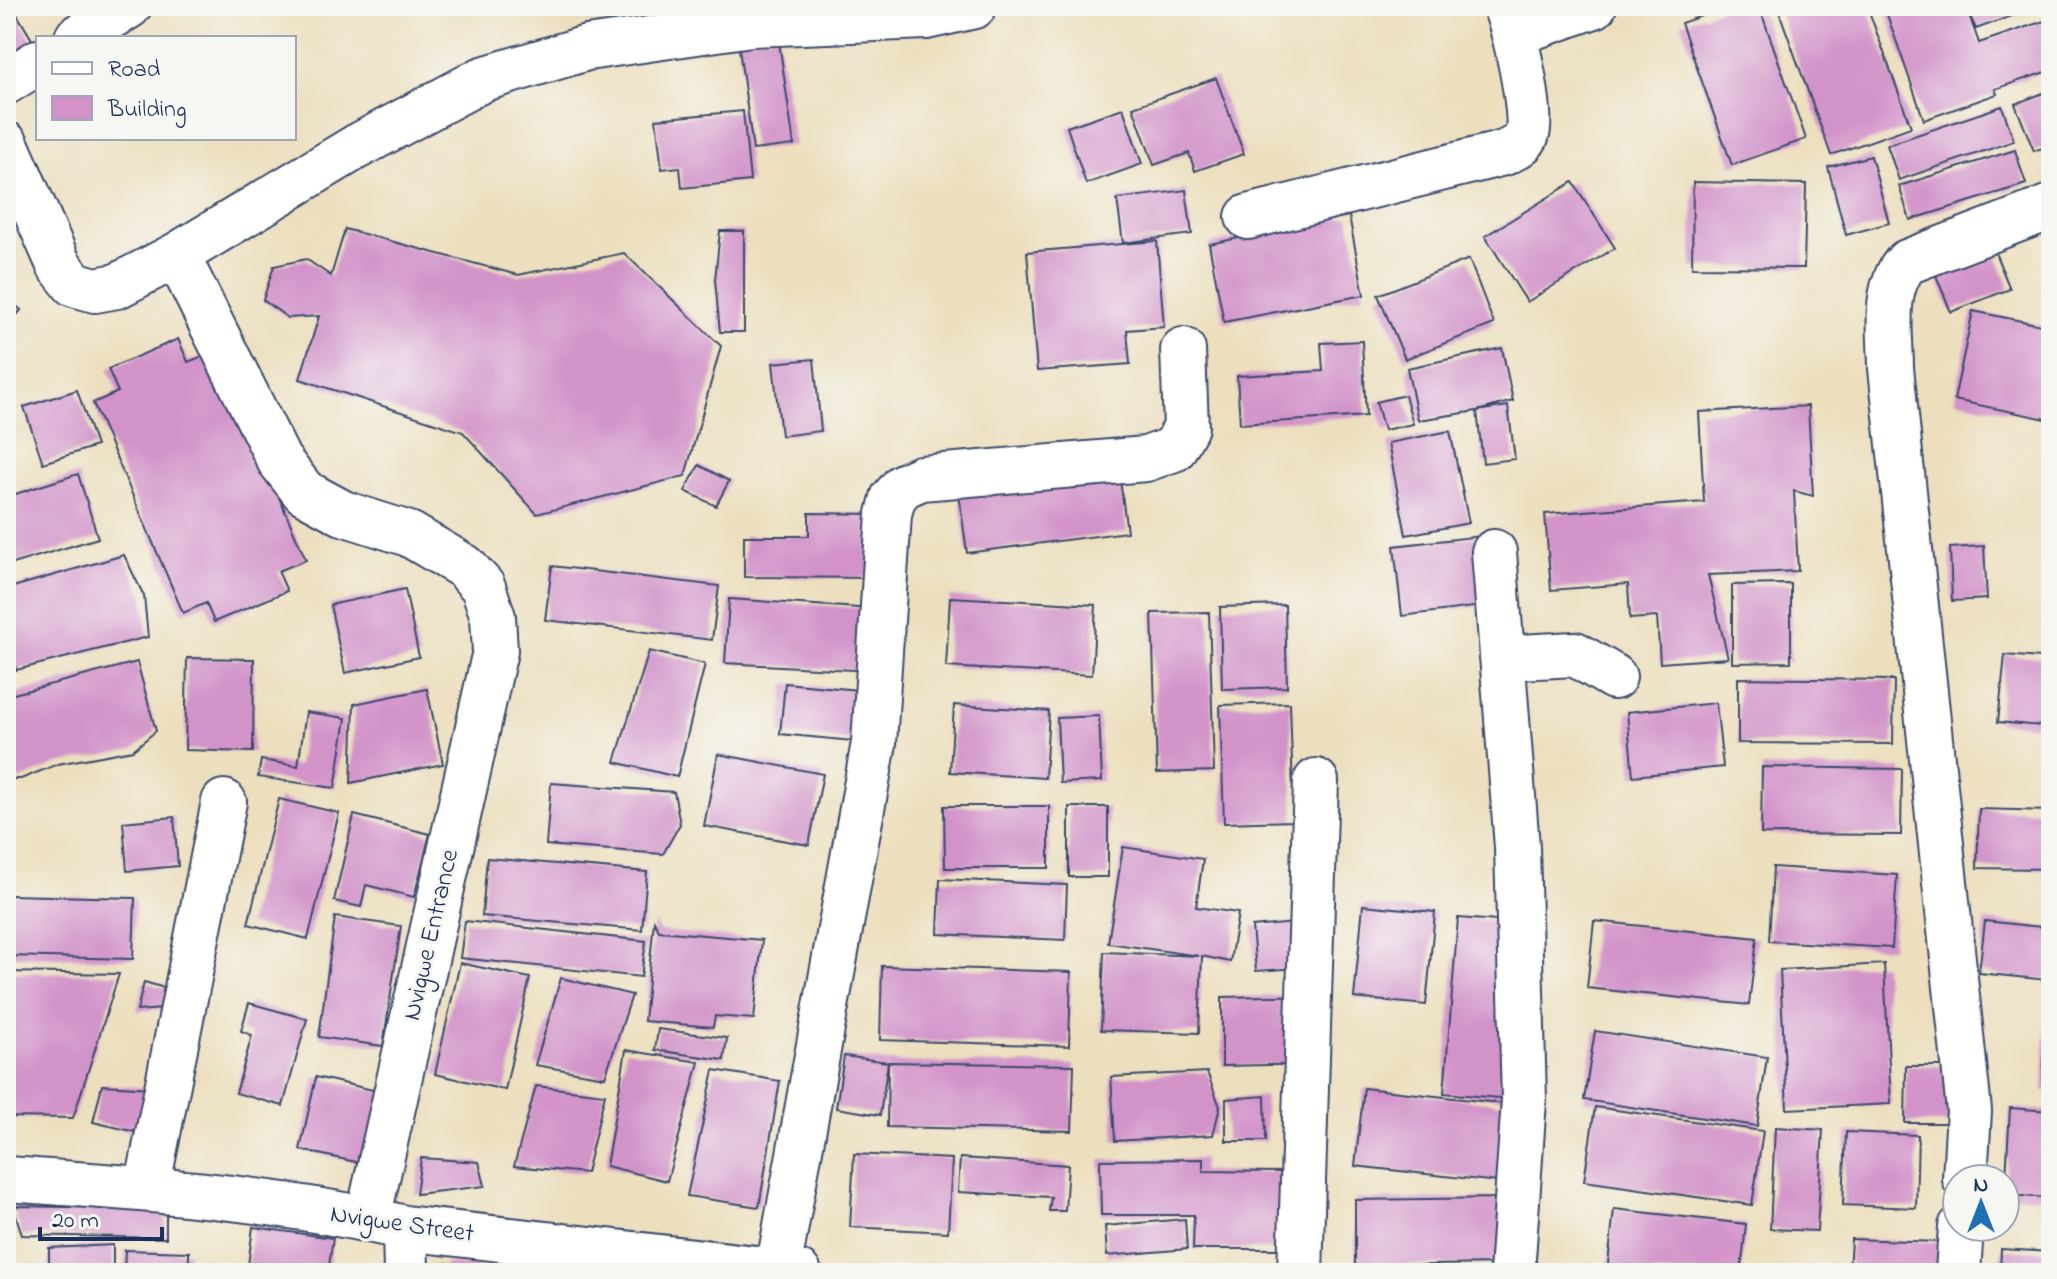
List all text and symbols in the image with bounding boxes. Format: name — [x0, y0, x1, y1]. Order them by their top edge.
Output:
legend — [36, 36, 296, 140]
text: Road — [108, 53, 161, 88]
text: Building — [107, 93, 187, 128]
street label: Nvigwe Entrance — [394, 845, 470, 1024]
north arrow — [1941, 1163, 2021, 1243]
text: N — [1974, 1170, 1988, 1202]
scale bar — [40, 1191, 162, 1241]
street label: Nvigwe Street — [328, 1196, 477, 1254]
text: 20 m — [52, 1204, 99, 1239]

